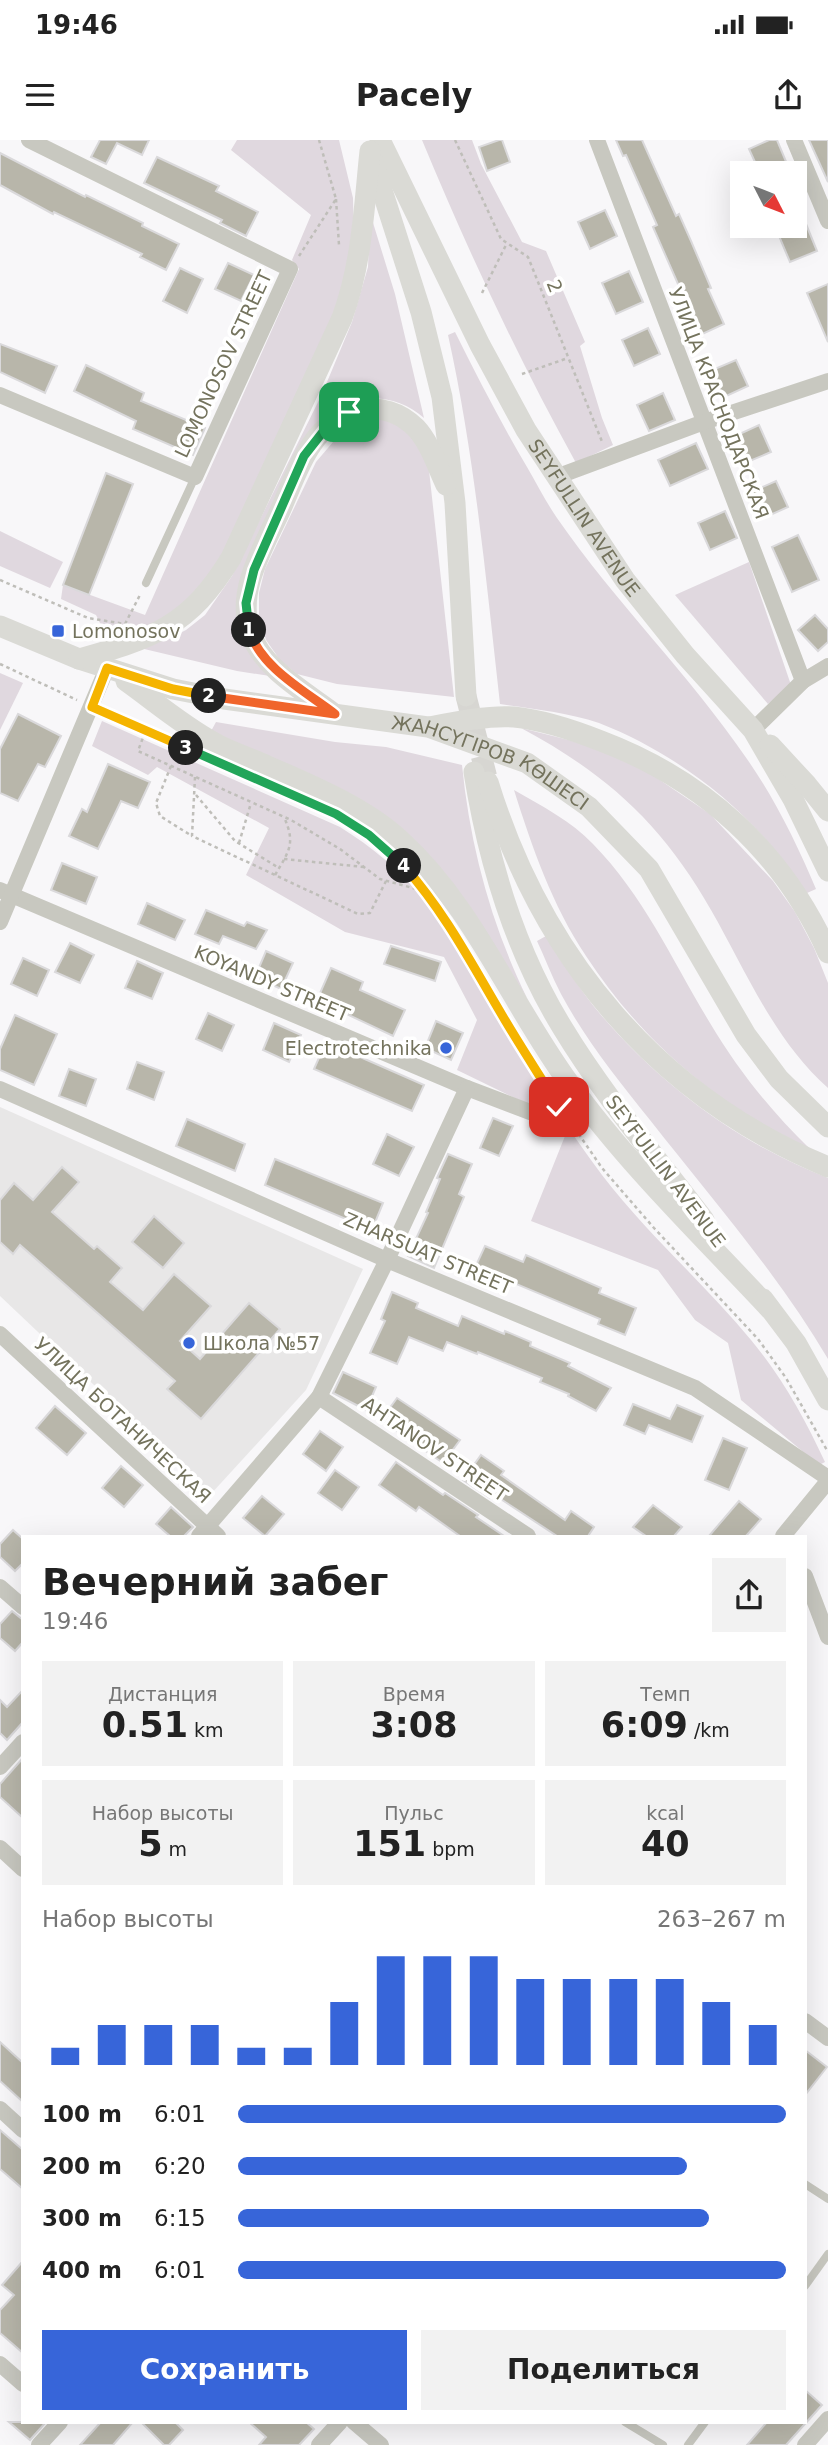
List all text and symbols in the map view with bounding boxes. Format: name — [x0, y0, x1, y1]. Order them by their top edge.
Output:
text: 19:46 — [35, 10, 118, 40]
icon: menu — [21, 76, 59, 114]
text: Pacely — [356, 76, 472, 114]
icon: share — [769, 76, 807, 114]
north arrow — [730, 161, 807, 238]
map controls — [730, 161, 807, 238]
street label: LOMONOSOV STREET — [170, 267, 276, 461]
street label: 2 — [543, 276, 567, 296]
street label: УЛИЦА КРАСНОДАРСКАЯ — [665, 284, 773, 522]
pin — [319, 382, 379, 442]
icon: arrive — [330, 393, 368, 431]
street label: SEYFULLIN AVENUE — [524, 435, 645, 601]
pin: 1 — [232, 612, 266, 648]
text: 1 — [242, 618, 255, 640]
place label: Lomonosov — [72, 620, 180, 642]
marker: Lomonosov — [50, 623, 66, 639]
pin: 2 — [192, 678, 227, 714]
text: 2 — [202, 684, 215, 706]
street label: ЖАНСҮГІРОВ КӨШЕСІ — [390, 711, 593, 814]
pin: 3 — [168, 730, 204, 766]
text: 3 — [179, 736, 192, 758]
pin: 4 — [386, 848, 422, 884]
text: 4 — [397, 854, 410, 876]
street label: KOYANDY STREET — [191, 940, 353, 1026]
place label: Electrotechnika — [285, 1037, 432, 1059]
marker: Electrotechnika — [438, 1040, 454, 1056]
pin — [529, 1077, 589, 1137]
icon: check — [540, 1088, 578, 1126]
street label: SEYFULLIN AVENUE — [602, 1091, 730, 1251]
street label: ZHARSUAT STREET — [340, 1207, 516, 1299]
place label: Школа №57 — [203, 1332, 320, 1354]
street label: УЛИЦА БОТАНИЧЕСКАЯ — [30, 1333, 216, 1507]
marker: Школа №57 — [181, 1335, 197, 1351]
street label: AHTANOV STREET — [358, 1392, 512, 1506]
button: share — [712, 1558, 786, 1632]
text: Вечерний забег — [42, 1560, 388, 1604]
text: 19:46 — [42, 1608, 108, 1634]
text: Дистанция — [108, 1683, 217, 1705]
text: Время — [383, 1683, 445, 1705]
text: Темп — [640, 1683, 690, 1705]
text: 0.51 — [102, 1705, 188, 1745]
text: 3:08 — [370, 1705, 458, 1745]
text: 6:09 — [601, 1705, 688, 1745]
text: km — [188, 1719, 224, 1741]
text: /km — [688, 1719, 730, 1741]
text: Набор высоты — [92, 1802, 234, 1824]
text: Пульс — [384, 1802, 444, 1824]
text: kcal — [646, 1802, 685, 1824]
text: 5 — [138, 1824, 163, 1864]
text: 151 — [353, 1824, 426, 1864]
text: 40 — [641, 1824, 690, 1864]
text: m — [163, 1838, 187, 1860]
text: bpm — [426, 1838, 475, 1860]
text: Набор высоты — [42, 1906, 214, 1932]
text: 263–267 m — [657, 1906, 786, 1932]
text: 100 m — [42, 2101, 122, 2127]
text: 6:01 — [154, 2101, 206, 2127]
text: 200 m — [42, 2153, 122, 2179]
text: 6:20 — [154, 2153, 206, 2179]
text: 300 m — [42, 2205, 122, 2231]
text: 6:15 — [154, 2205, 206, 2231]
text: 400 m — [42, 2257, 122, 2283]
text: 6:01 — [154, 2257, 206, 2283]
button: Сохранить — [42, 2330, 407, 2410]
button: Поделиться — [421, 2330, 786, 2410]

